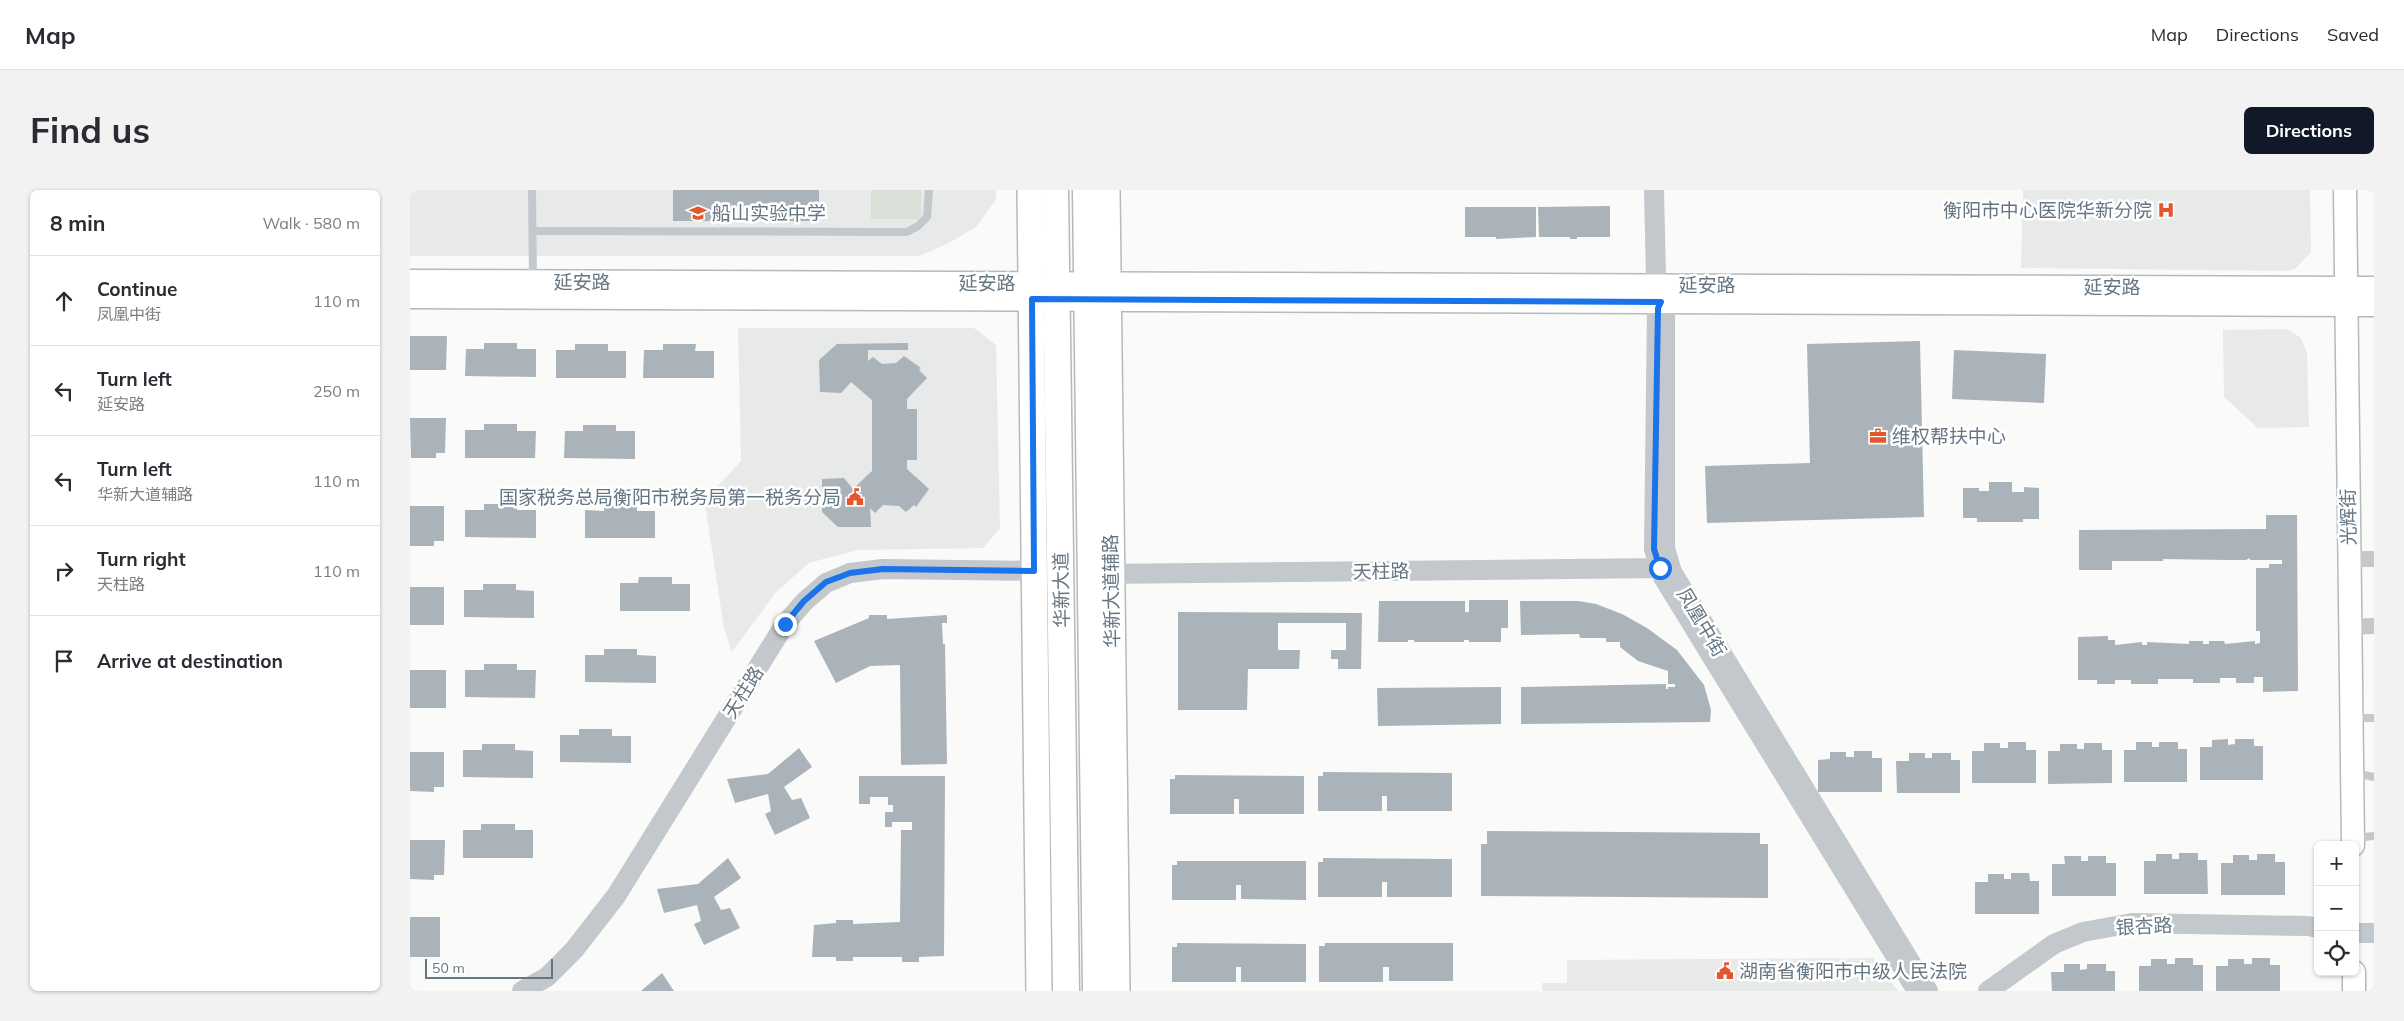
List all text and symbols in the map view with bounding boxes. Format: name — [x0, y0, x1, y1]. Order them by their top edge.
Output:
text: Map — [25, 20, 76, 50]
text: Map — [2151, 23, 2188, 46]
text: Directions — [2216, 23, 2299, 46]
text: Saved — [2327, 23, 2379, 46]
button: Directions — [2244, 107, 2374, 154]
text: Find us — [30, 108, 150, 152]
place label: 衡阳市中心医院华新分院 — [1943, 198, 2152, 222]
hospital icon: 衡阳市中心医院华新分院 — [2156, 200, 2176, 220]
place label: 船山实验中学 — [712, 201, 826, 225]
school or university icon: 船山实验中学 — [688, 203, 708, 223]
text: 8 min — [50, 210, 105, 236]
text: Walk · 580 m — [262, 213, 360, 233]
street label: 延安路 — [553, 270, 611, 294]
street label: 延安路 — [958, 271, 1016, 295]
street label: 延安路 — [1678, 273, 1736, 297]
street label: 延安路 — [2083, 275, 2141, 299]
text: Continue — [97, 277, 177, 301]
icon: ahead — [50, 287, 78, 315]
text: 110 m — [313, 291, 360, 311]
text: 凤凰中街 — [97, 304, 161, 324]
text: Turn left — [97, 367, 172, 391]
icon: left — [50, 377, 78, 405]
text: 250 m — [313, 381, 360, 401]
text: 延安路 — [97, 394, 145, 414]
place label: 维权帮扶中心 — [1892, 424, 2006, 448]
office icon: 维权帮扶中心 — [1868, 426, 1888, 446]
text: Turn left — [97, 457, 172, 481]
icon: left — [50, 467, 78, 495]
text: 110 m — [313, 471, 360, 491]
text: 华新大道辅路 — [97, 484, 193, 504]
place label: 国家税务总局衡阳市税务局第一税务分局 — [499, 485, 841, 509]
public building icon: 国家税务总局衡阳市税务局第一税务分局 — [845, 487, 865, 507]
street label: 光辉街 — [2336, 488, 2360, 546]
street label: 华新大道辅路 — [1098, 534, 1124, 648]
text: Turn right — [97, 547, 186, 571]
street label: 华新大道 — [1048, 552, 1074, 628]
icon: right — [50, 557, 78, 585]
route start — [1649, 557, 1672, 580]
street label: 天柱路 — [1352, 559, 1410, 583]
text: 110 m — [313, 561, 360, 581]
text: 天柱路 — [97, 574, 145, 594]
street label: 凤凰中街 — [1672, 583, 1732, 661]
route end — [774, 613, 797, 636]
icon: arrive — [50, 647, 78, 675]
text: Arrive at destination — [97, 649, 283, 673]
street label: 天柱路 — [718, 661, 768, 723]
map controls — [2314, 841, 2359, 976]
button: + — [2314, 841, 2359, 886]
button: − — [2314, 886, 2359, 931]
street label: 银杏路 — [2115, 913, 2173, 939]
button: locate — [2314, 931, 2359, 976]
scale bar — [425, 956, 552, 979]
text: 50 m — [432, 959, 465, 977]
place label: 湖南省衡阳市中级人民法院 — [1739, 959, 1967, 983]
public building icon: 湖南省衡阳市中级人民法院 — [1715, 961, 1735, 981]

